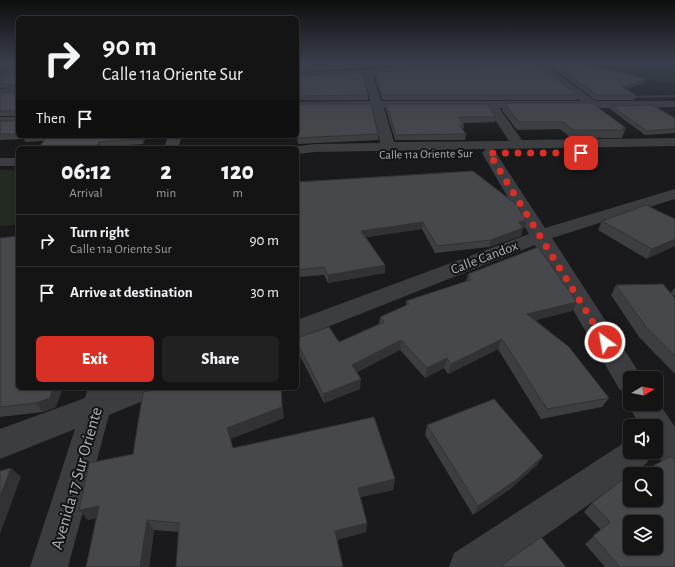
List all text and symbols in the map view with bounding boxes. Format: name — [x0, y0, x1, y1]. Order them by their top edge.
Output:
icon: right — [36, 32, 88, 84]
text: 90 m — [102, 33, 157, 61]
text: Calle 11a Oriente Sur — [102, 66, 243, 84]
icon: arrive — [74, 108, 96, 130]
text: Then — [36, 111, 66, 126]
pin — [564, 136, 598, 170]
icon: arrive — [570, 142, 592, 164]
street label: Calle 11a Oriente Sur — [379, 147, 473, 161]
text: 06:12 — [61, 160, 111, 184]
text: 2 — [160, 160, 172, 184]
text: 120 — [221, 160, 254, 184]
text: Arrival — [69, 187, 103, 200]
text: min — [156, 187, 176, 200]
text: m — [232, 187, 243, 200]
text: Turn right — [70, 225, 129, 240]
icon: right — [36, 230, 58, 252]
text: 90 m — [250, 233, 279, 248]
street label: Calle Candox — [449, 239, 520, 277]
text: Calle 11a Oriente Sur — [70, 243, 172, 256]
icon: arrive — [36, 282, 58, 304]
text: Arrive at destination — [70, 285, 193, 300]
text: 30 m — [250, 285, 279, 300]
position arrow — [584, 321, 626, 363]
button: Exit — [36, 336, 154, 382]
button: Share — [162, 336, 279, 382]
north arrow — [623, 371, 663, 411]
map controls — [623, 371, 663, 555]
street label: Avenida 17 Sur Oriente — [48, 405, 105, 551]
button: sound — [623, 419, 663, 459]
button: search — [623, 467, 663, 507]
button: layers — [623, 515, 663, 555]

